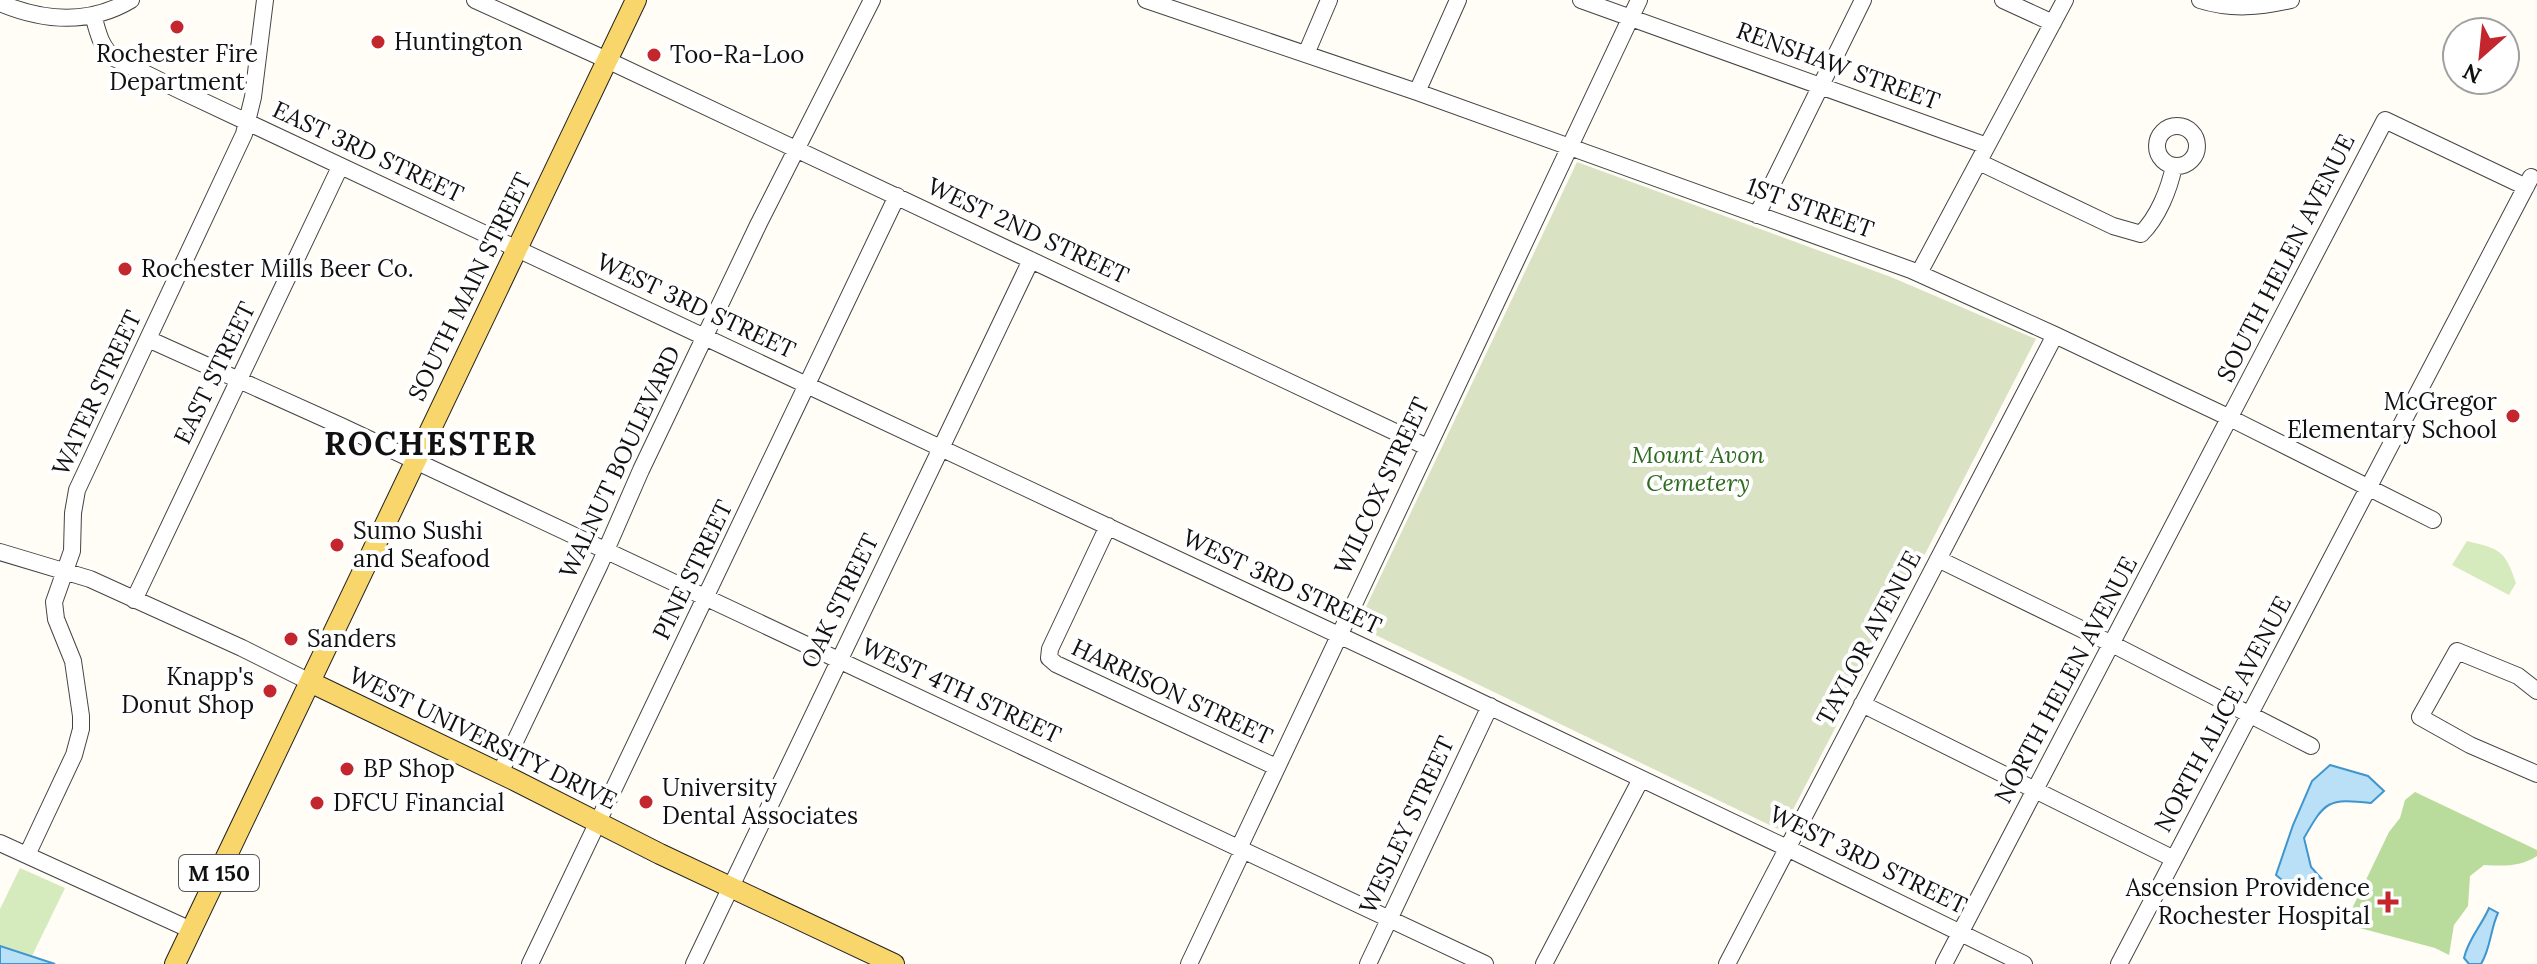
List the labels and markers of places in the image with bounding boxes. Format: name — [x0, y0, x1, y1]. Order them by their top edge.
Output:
marker: Rochester Fire Department — [168, 18, 186, 36]
place label: Huntington — [394, 26, 523, 57]
marker: Huntington — [369, 33, 387, 51]
place label: Rochester Fire Department — [96, 38, 258, 97]
place label: Too-Ra-Loo — [670, 39, 804, 70]
marker: Too-Ra-Loo — [645, 46, 663, 64]
place label: Rochester Mills Beer Co. — [141, 253, 414, 284]
marker: Rochester Mills Beer Co. — [116, 260, 134, 278]
place label: McGregor Elementary School — [2287, 386, 2498, 445]
marker: McGregor Elementary School — [2504, 407, 2522, 425]
place label: Sumo Sushi and Seafood — [353, 515, 490, 574]
marker: Sumo Sushi and Seafood — [328, 536, 346, 554]
place label: Sanders — [307, 623, 396, 654]
marker: Sanders — [282, 630, 300, 648]
place label: Knapp's Donut Shop — [121, 661, 254, 720]
marker: Knapp's Donut Shop — [261, 682, 279, 700]
place label: BP Shop — [363, 753, 455, 784]
marker: BP Shop — [338, 760, 356, 778]
place label: University Dental Associates — [662, 772, 858, 831]
place label: DFCU Financial — [333, 787, 504, 818]
marker: University Dental Associates — [637, 793, 655, 811]
marker: DFCU Financial — [308, 794, 326, 812]
place label: Ascension Providence Rochester Hospital — [2125, 872, 2370, 931]
marker: Ascension Providence Rochester Hospital — [2377, 891, 2399, 913]

